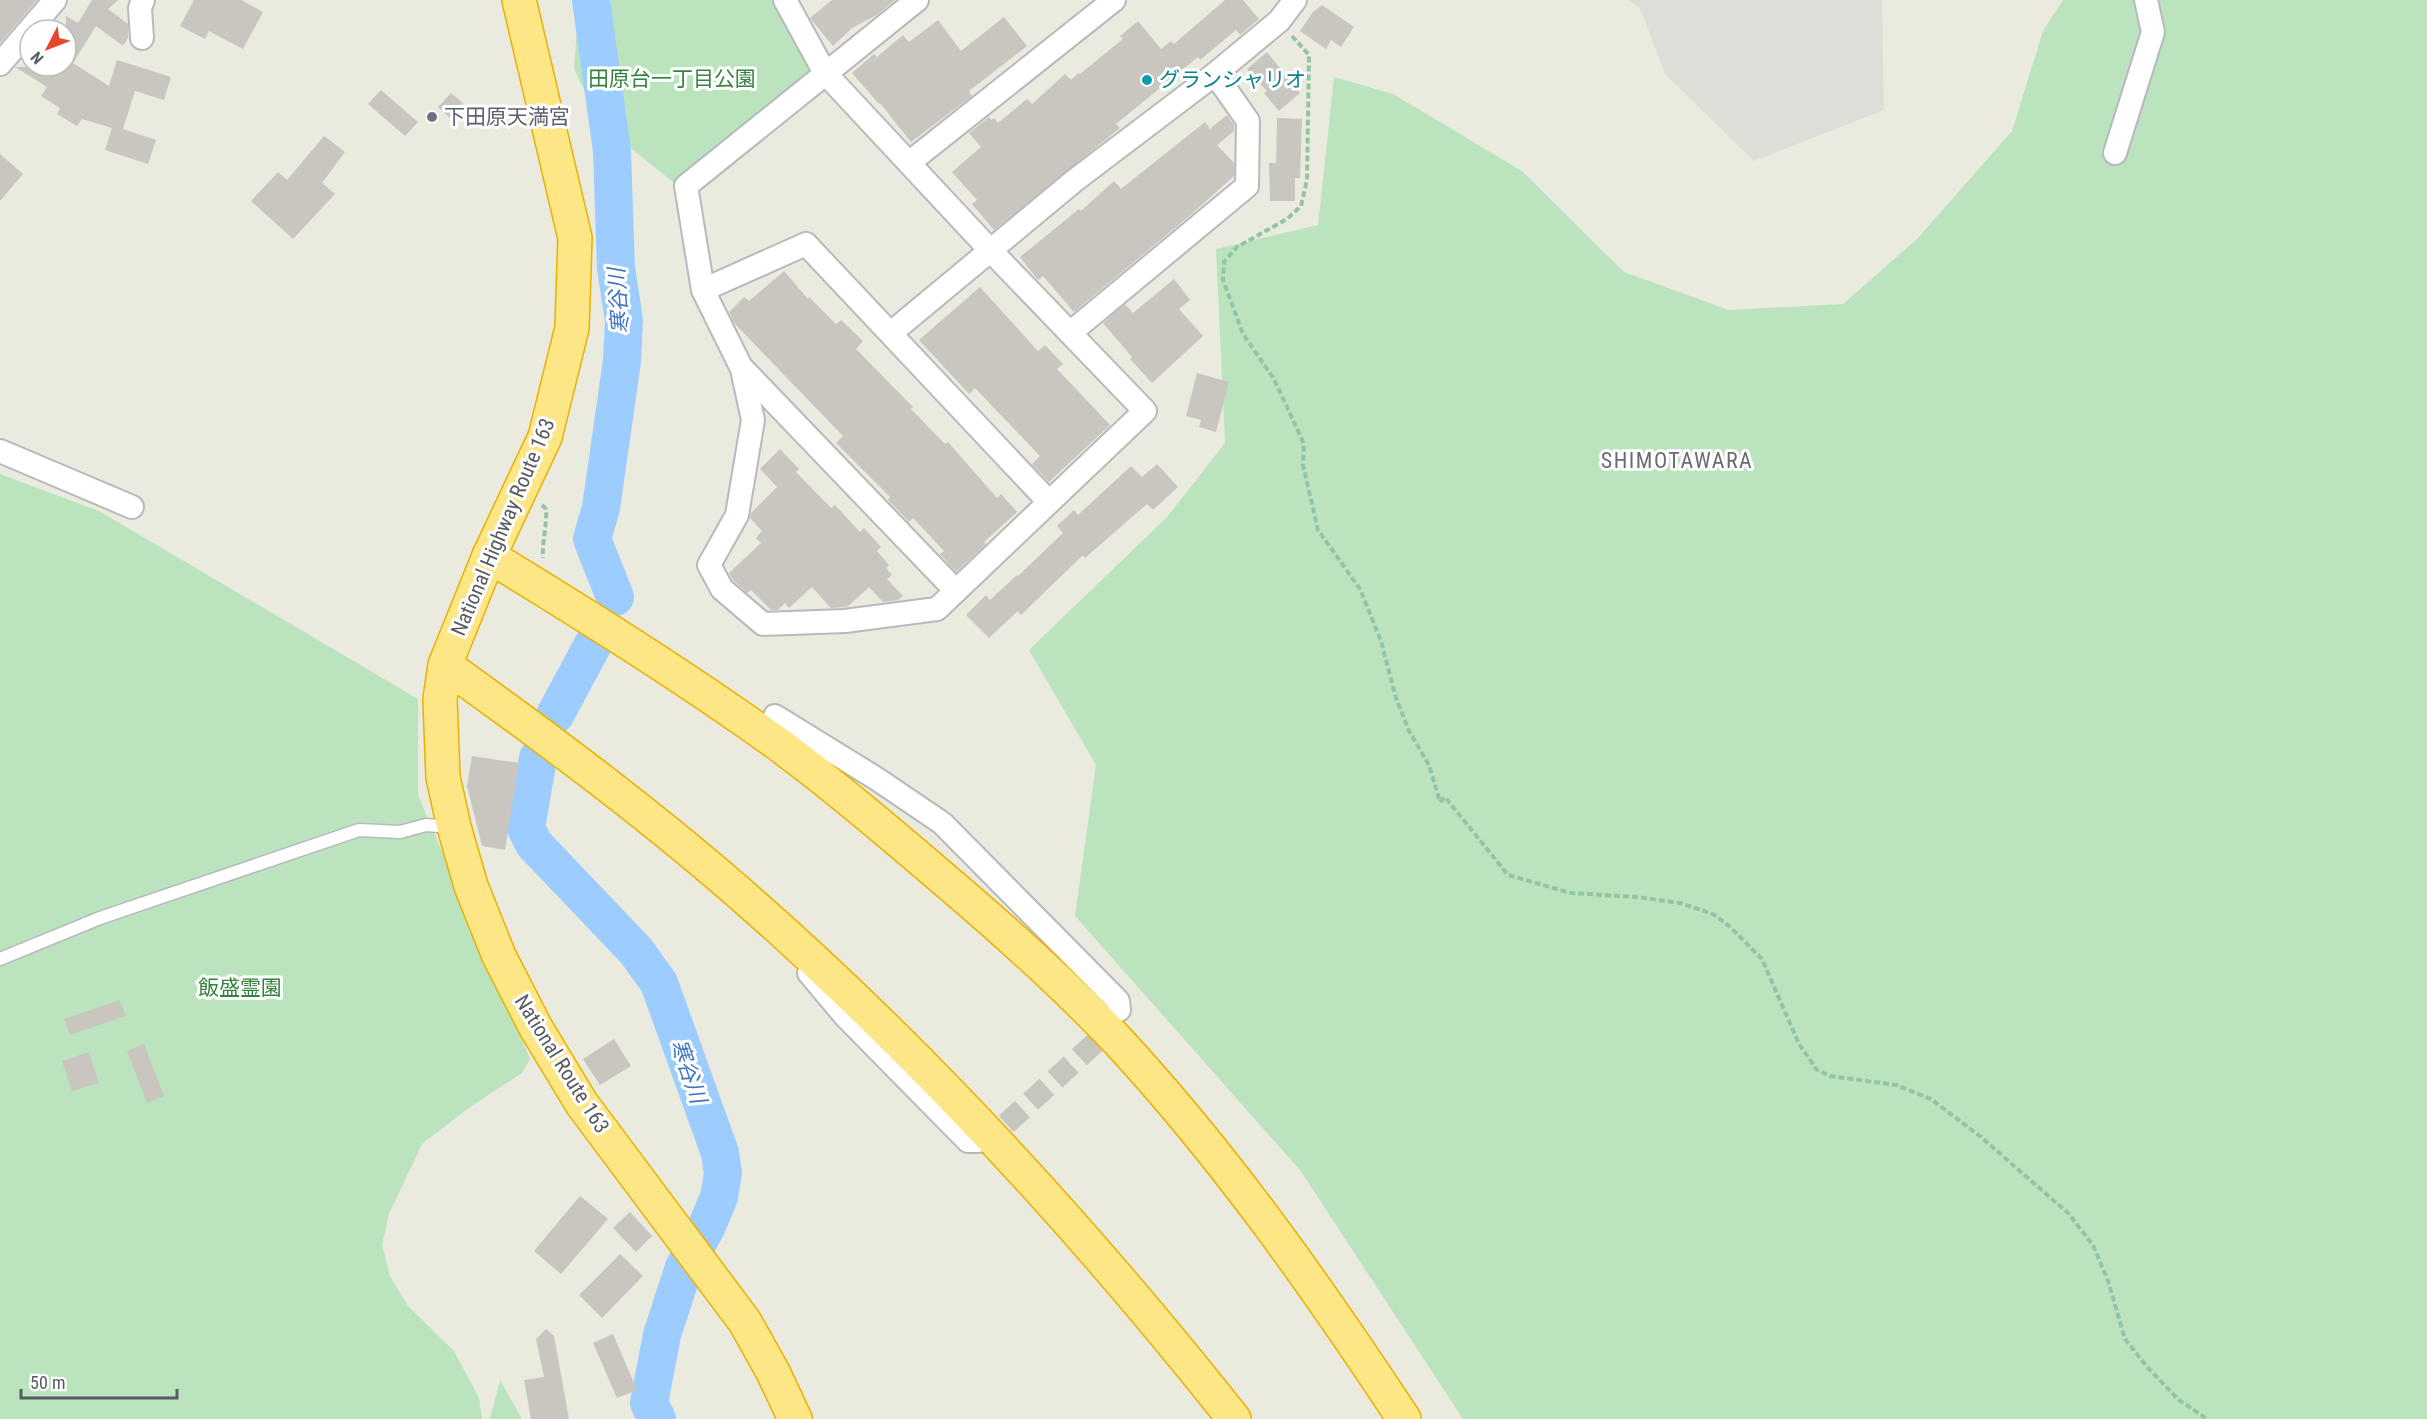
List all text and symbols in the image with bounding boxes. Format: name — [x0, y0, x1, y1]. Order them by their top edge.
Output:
north arrow — [18, 18, 78, 78]
text: N — [27, 48, 48, 68]
park label: 田原台一丁目公園 — [588, 67, 756, 91]
place label: グランシャリオ — [1159, 68, 1306, 92]
marker: グランシャリオ — [1140, 73, 1154, 87]
place label: 下田原天満宮 — [444, 105, 570, 129]
marker: 下田原天満宮 — [425, 110, 439, 124]
water label: 寒谷川 — [604, 265, 633, 335]
street label: National Highway Route 163 — [446, 415, 560, 639]
district label: SHIMOTAWARA — [1601, 448, 1753, 473]
park label: 飯盛霊園 — [198, 976, 282, 1000]
street label: National Route 163 — [510, 990, 614, 1138]
water label: 寒谷川 — [666, 1036, 712, 1108]
scale bar — [21, 1362, 177, 1400]
text: 50 m — [30, 1372, 65, 1393]

